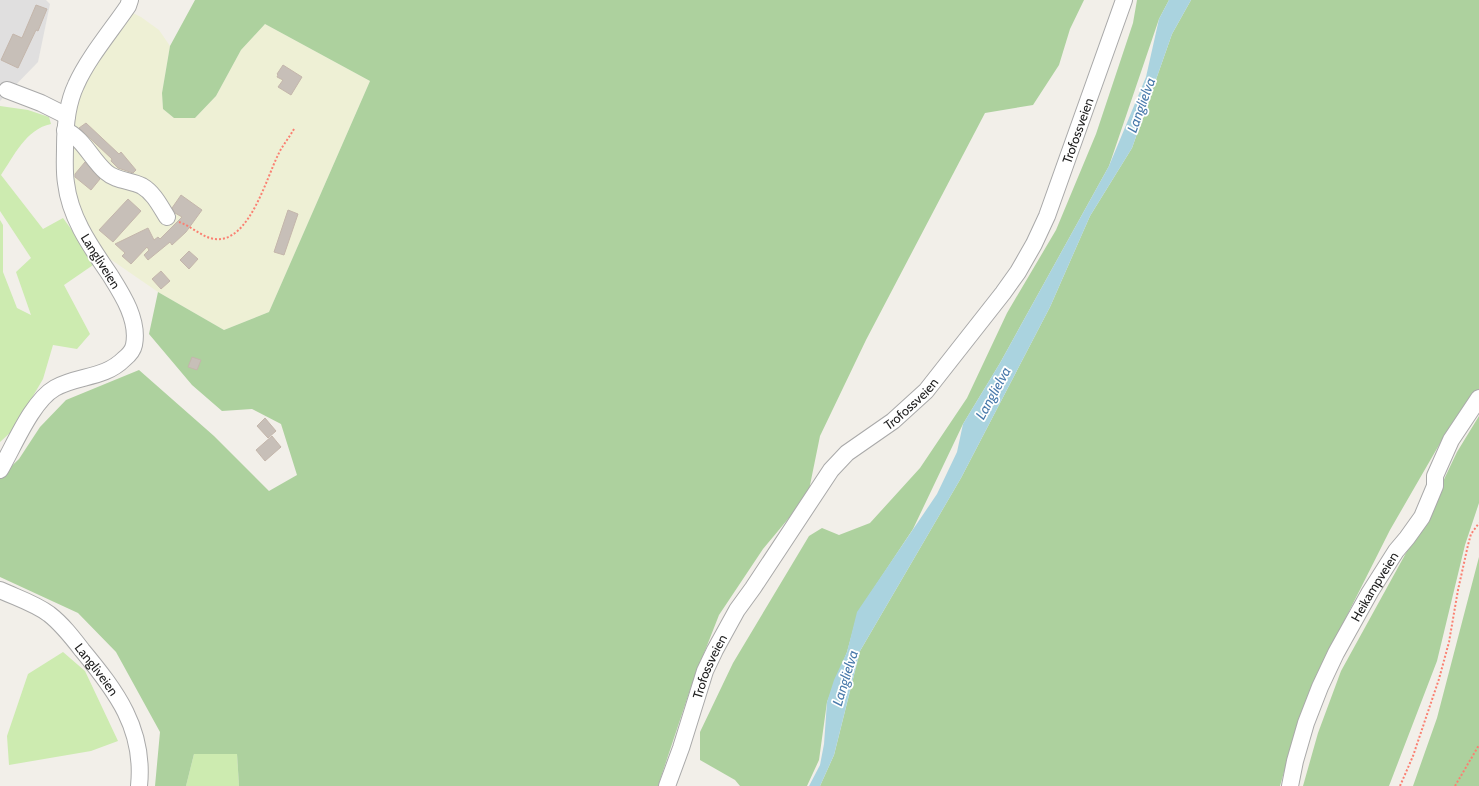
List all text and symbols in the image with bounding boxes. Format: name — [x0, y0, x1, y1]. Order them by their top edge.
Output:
water label: Langlielva — [1123, 75, 1159, 135]
street label: Trofossveien — [1058, 96, 1097, 166]
street label: Langliveien — [78, 230, 124, 292]
water label: Langlielva — [971, 364, 1015, 422]
street label: Trofossveien — [881, 375, 941, 433]
street label: Heikampveien — [1347, 549, 1402, 624]
street label: Trofossveien — [689, 631, 730, 701]
street label: Langliveien — [72, 640, 122, 699]
water label: Langlielva — [828, 648, 862, 708]

